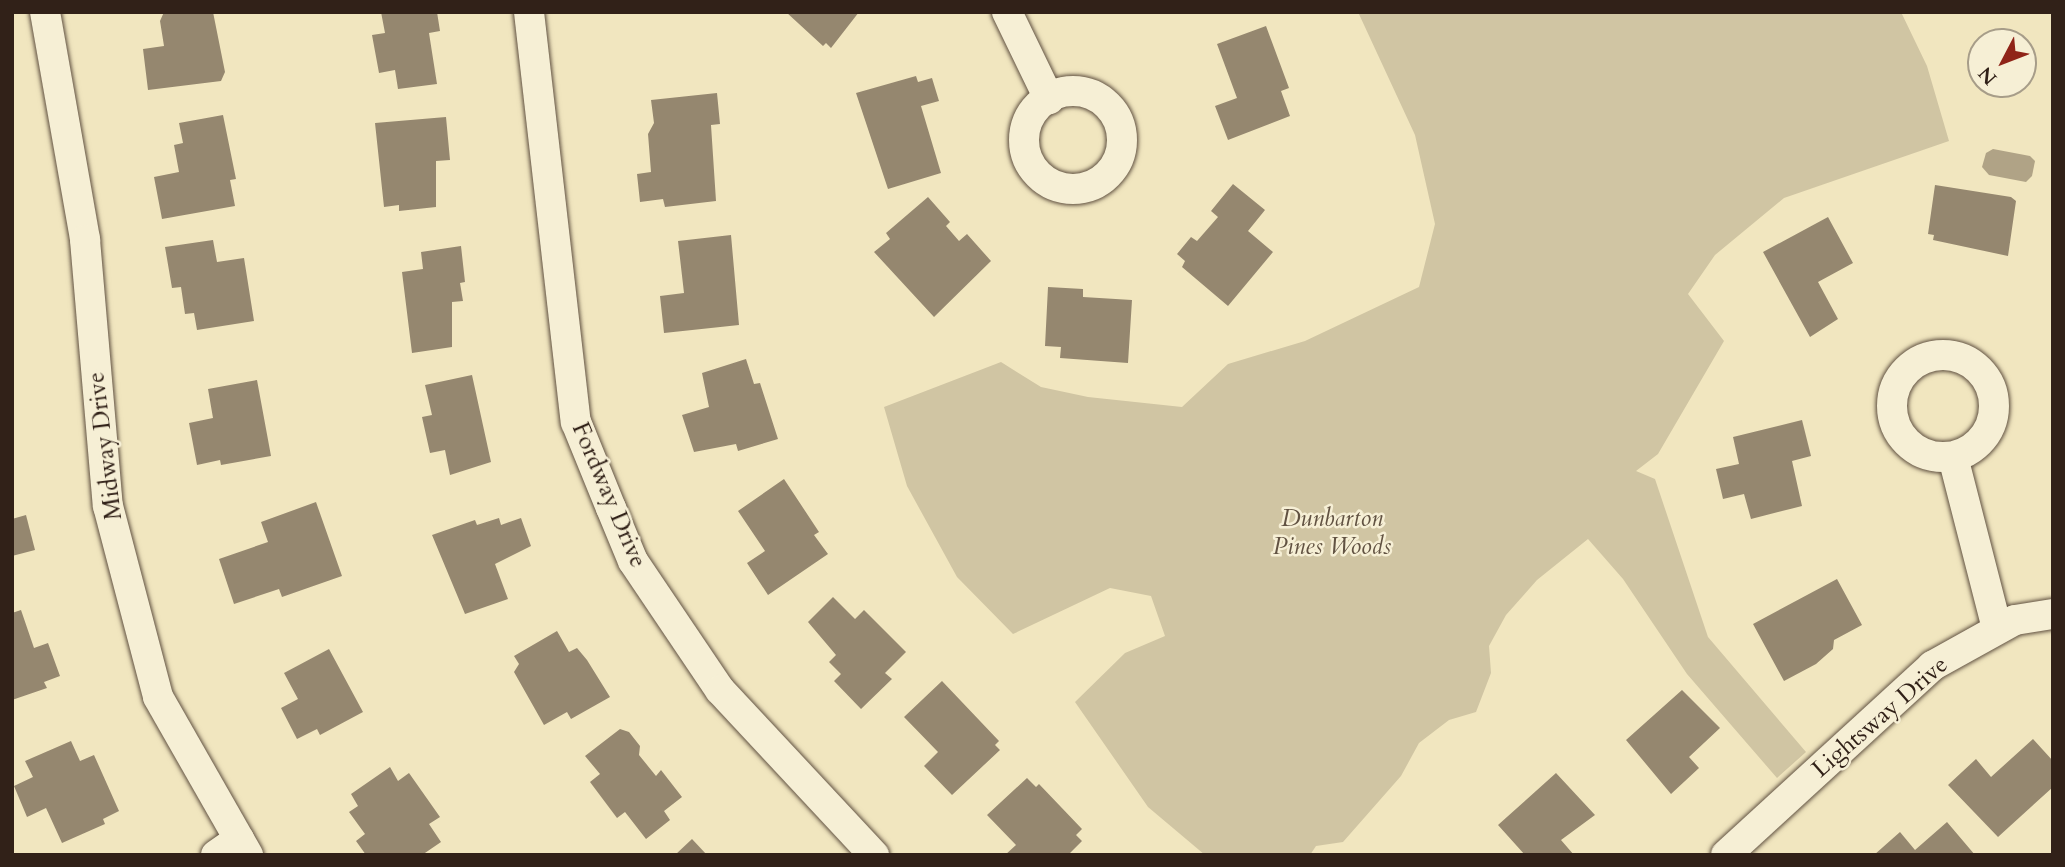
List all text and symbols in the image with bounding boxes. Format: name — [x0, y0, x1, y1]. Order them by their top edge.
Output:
north arrow — [1967, 28, 2037, 98]
text: N — [1973, 61, 2003, 91]
street label: Midway Drive — [82, 370, 128, 522]
street label: Fordway Drive — [565, 418, 653, 572]
park label: Dunbarton Pines Woods — [1273, 505, 1391, 561]
street label: Lightsway Drive — [1806, 650, 1954, 784]

